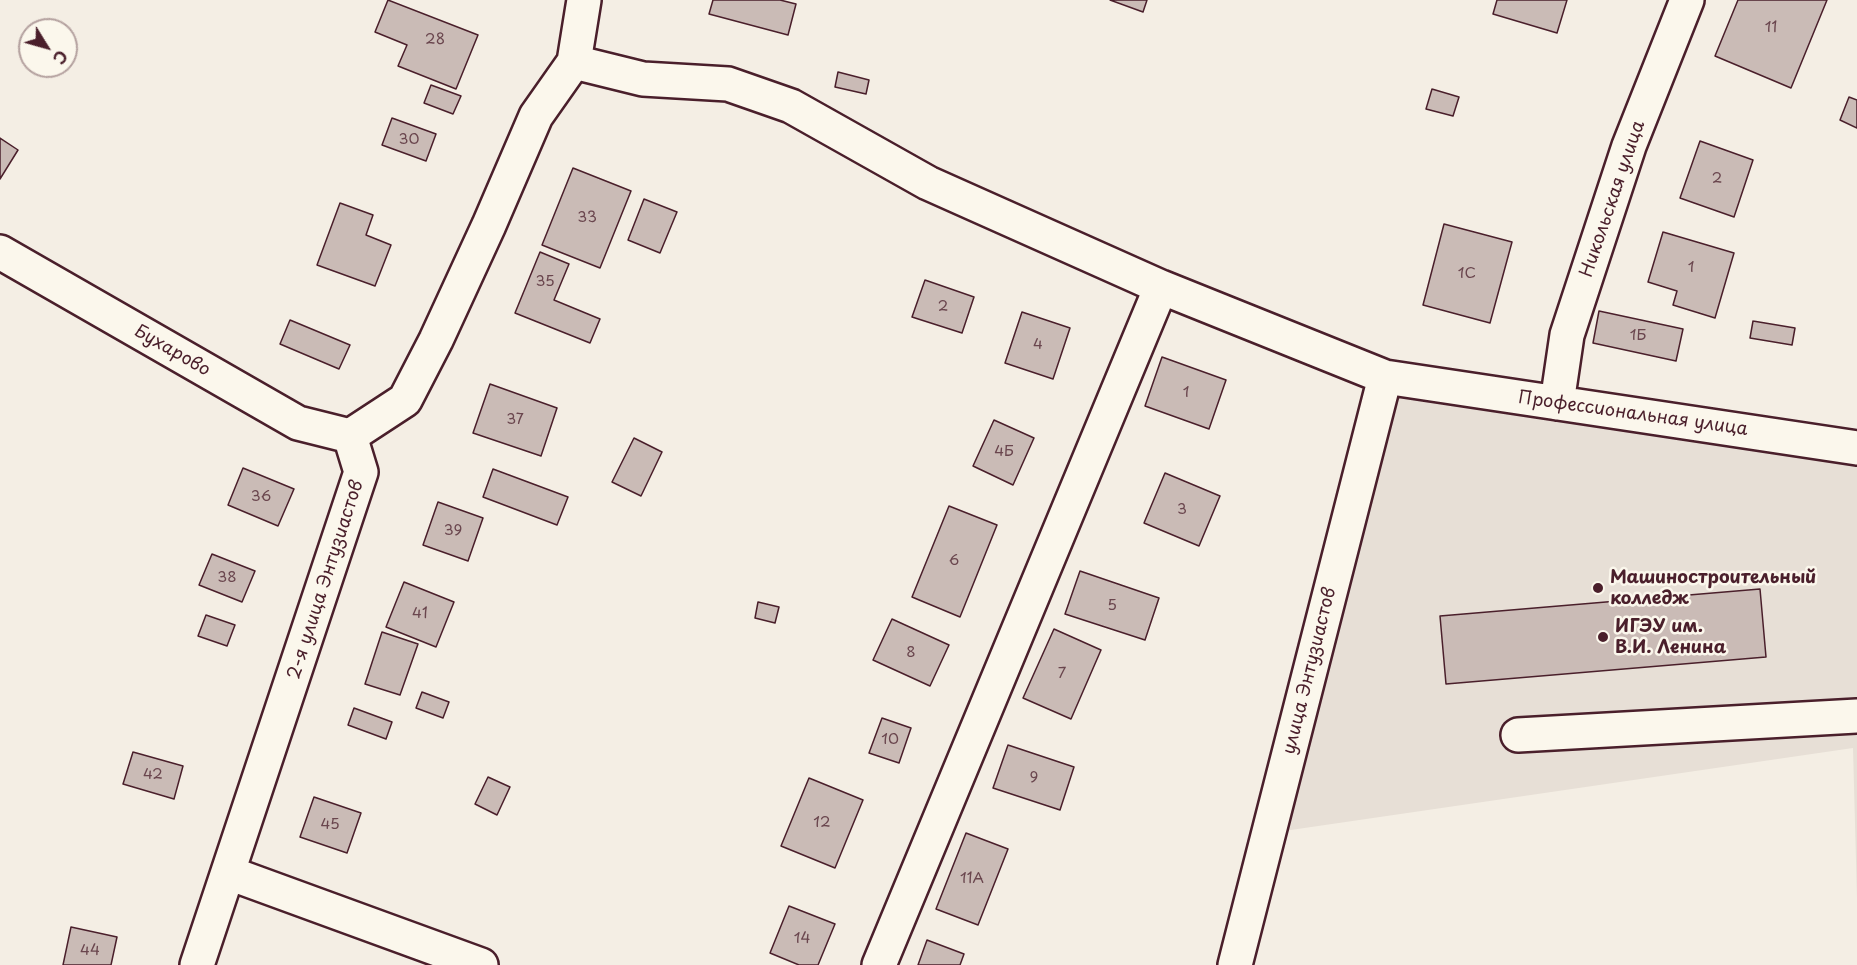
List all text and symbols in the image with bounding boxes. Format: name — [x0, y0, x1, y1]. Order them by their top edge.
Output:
north arrow — [18, 18, 78, 78]
house number: 11 — [1765, 19, 1777, 37]
house number: 28 — [425, 31, 445, 49]
text: С — [48, 46, 74, 70]
street label: Никольская улица — [1576, 118, 1650, 280]
house number: 30 — [399, 131, 419, 149]
house number: 2 — [1712, 170, 1722, 188]
house number: 33 — [577, 209, 597, 227]
house number: 1 — [1688, 259, 1694, 277]
house number: 1С — [1458, 265, 1476, 283]
house number: 35 — [535, 273, 555, 291]
house number: 2 — [938, 298, 948, 316]
street label: Бухарово — [130, 321, 214, 381]
house number: 1Б — [1630, 327, 1646, 345]
house number: 4 — [1033, 336, 1043, 354]
house number: 1 — [1183, 384, 1189, 402]
street label: Профессиональная улица — [1517, 387, 1749, 441]
house number: 37 — [506, 411, 524, 429]
house number: 4Б — [994, 443, 1014, 461]
street label: 2-я улица Энтузиастов — [284, 478, 368, 682]
house number: 36 — [251, 488, 271, 506]
house number: 3 — [1177, 501, 1187, 519]
house number: 39 — [444, 522, 462, 540]
house number: 6 — [949, 552, 959, 570]
place label: Машиностроительный колледж — [1610, 567, 1816, 610]
house number: 38 — [217, 569, 237, 587]
marker: Машиностроительный колледж — [1591, 581, 1605, 595]
street label: улица Энтузиастов — [1279, 585, 1341, 757]
house number: 5 — [1107, 597, 1117, 615]
house number: 41 — [412, 605, 428, 623]
place label: ИГЭУ им. В.И. Ленина — [1615, 616, 1726, 658]
marker: ИГЭУ им. В.И. Ленина — [1596, 630, 1610, 644]
house number: 8 — [906, 644, 916, 662]
house number: 7 — [1058, 665, 1066, 683]
house number: 10 — [881, 731, 899, 749]
house number: 42 — [143, 766, 163, 784]
house number: 9 — [1030, 769, 1038, 787]
house number: 12 — [813, 814, 831, 832]
house number: 45 — [320, 816, 340, 834]
house number: 11А — [960, 870, 984, 888]
house number: 14 — [794, 930, 810, 948]
house number: 44 — [80, 942, 100, 960]

